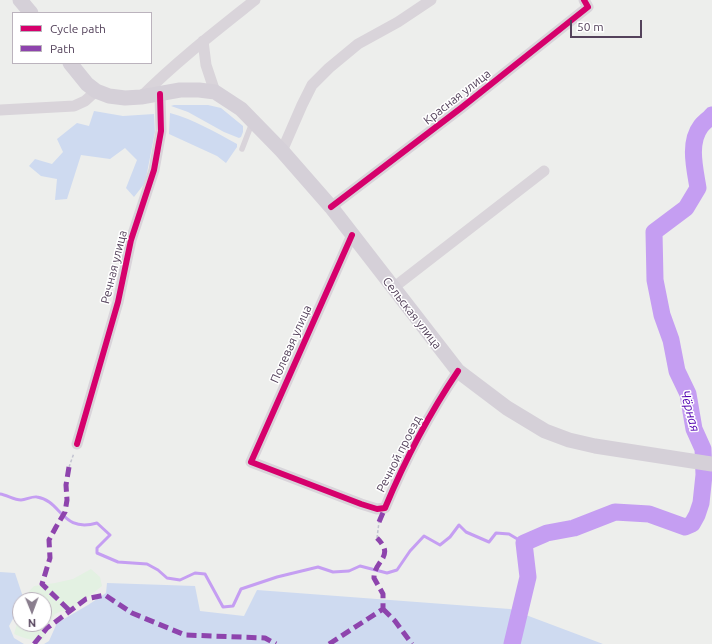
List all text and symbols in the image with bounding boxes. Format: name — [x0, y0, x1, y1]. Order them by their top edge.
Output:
legend — [12, 12, 152, 64]
scale bar — [572, 12, 644, 38]
text: 50 m — [577, 20, 604, 33]
text: Cycle path — [50, 22, 106, 35]
text: Path — [50, 42, 75, 55]
street label: Красная улица — [421, 66, 493, 128]
street label: Речная улица — [98, 229, 130, 305]
street label: Сельская улица — [379, 274, 445, 352]
street label: Полевая улица — [267, 303, 315, 385]
water label: Чёрная — [677, 389, 703, 433]
street label: Речной проезд — [374, 413, 424, 495]
north arrow — [12, 592, 52, 632]
text: N — [28, 617, 36, 629]

